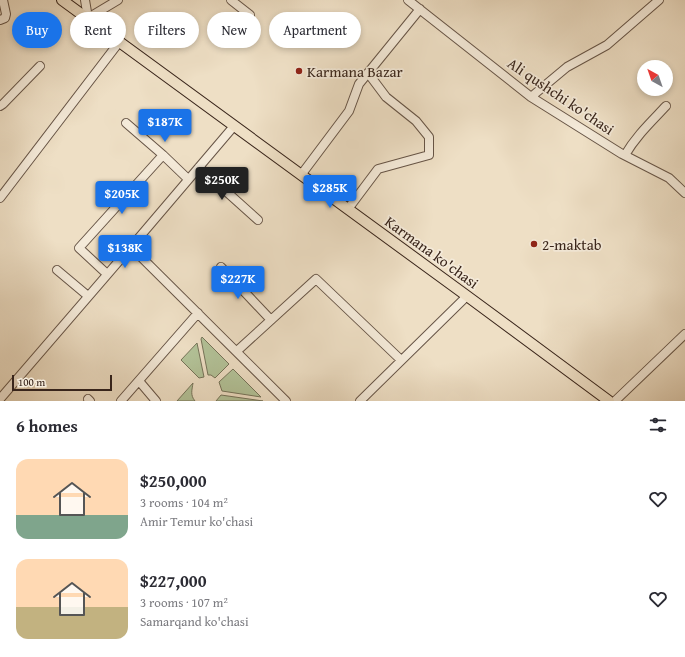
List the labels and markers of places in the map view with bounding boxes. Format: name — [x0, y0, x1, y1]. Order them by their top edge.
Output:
place label: Karmana Bazar — [307, 61, 403, 82]
marker: Karmana Bazar — [294, 66, 304, 76]
pin: $187K — [137, 109, 193, 143]
pin: $250K — [194, 167, 250, 201]
pin: $285K — [302, 175, 358, 209]
pin: $205K — [94, 181, 150, 215]
place label: 2-maktab — [542, 234, 602, 255]
pin: $138K — [97, 235, 153, 269]
marker: 2-maktab — [529, 239, 539, 249]
pin: $227K — [210, 266, 266, 300]

